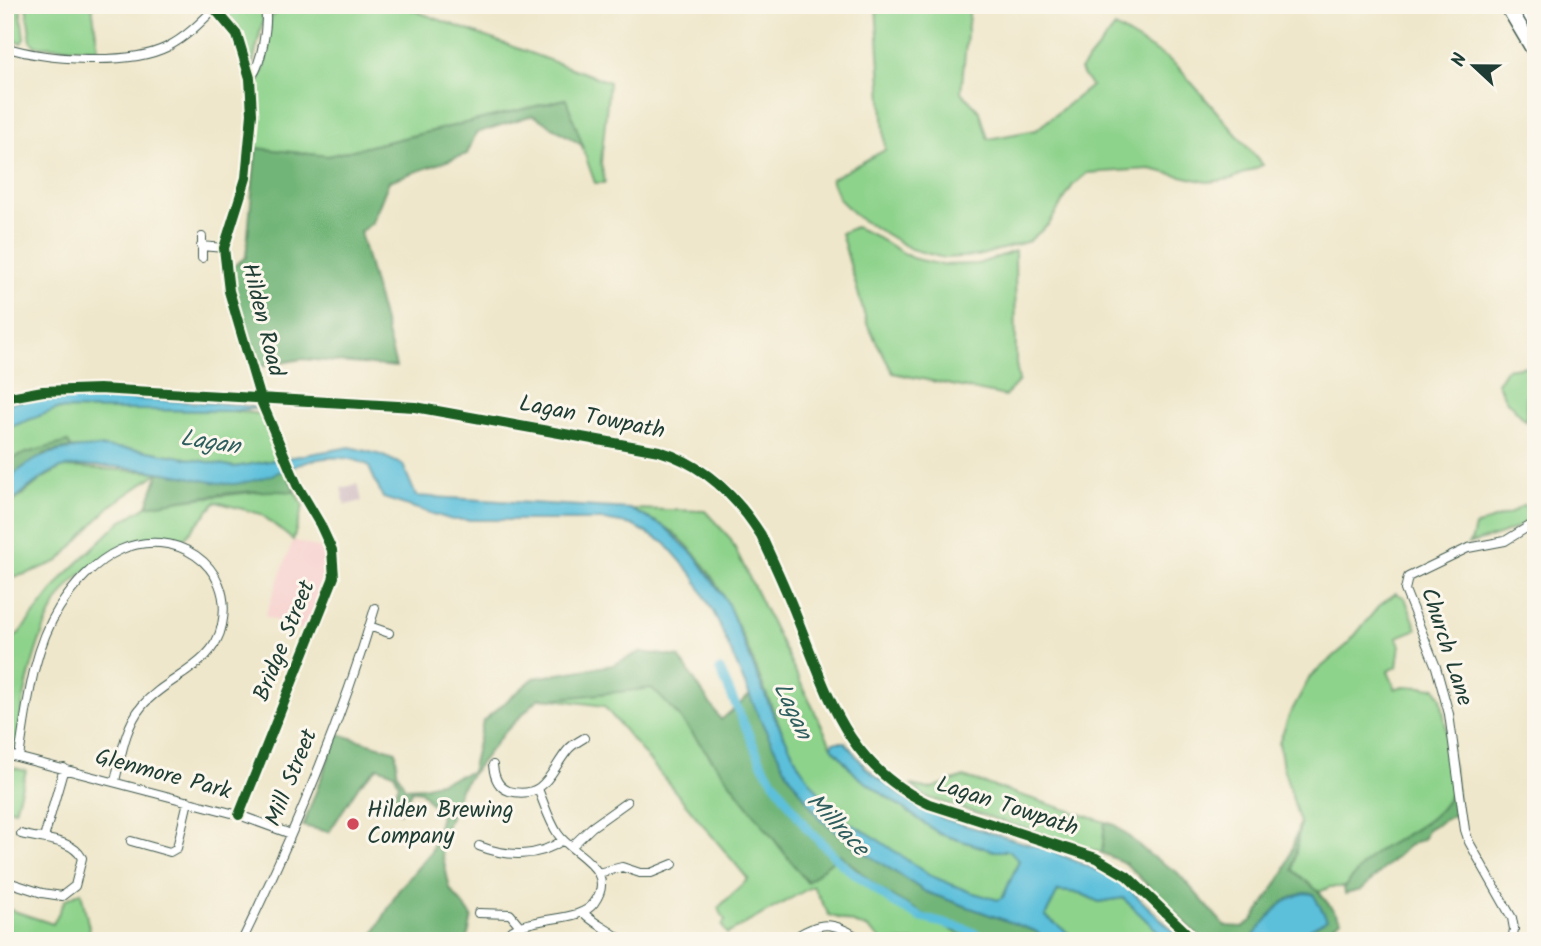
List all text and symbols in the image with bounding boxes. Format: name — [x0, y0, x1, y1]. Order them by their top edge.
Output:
north arrow — [1440, 32, 1510, 102]
text: N — [1444, 49, 1476, 72]
street label: Hilden Road — [231, 259, 294, 381]
street label: Lagan Towpath — [516, 386, 668, 450]
water label: Lagan — [177, 419, 245, 467]
street label: Bridge Street — [244, 574, 326, 707]
street label: Church Lane — [1410, 583, 1482, 711]
water label: Lagan — [762, 676, 823, 748]
street label: Mill Street — [256, 723, 328, 832]
street label: Glenmore Park — [91, 740, 235, 811]
street label: Lagan Towpath — [931, 767, 1083, 847]
water label: Millrace — [796, 784, 879, 868]
place label: Hilden Brewing Company — [367, 793, 514, 855]
marker: Hilden Brewing Company — [345, 816, 361, 832]

